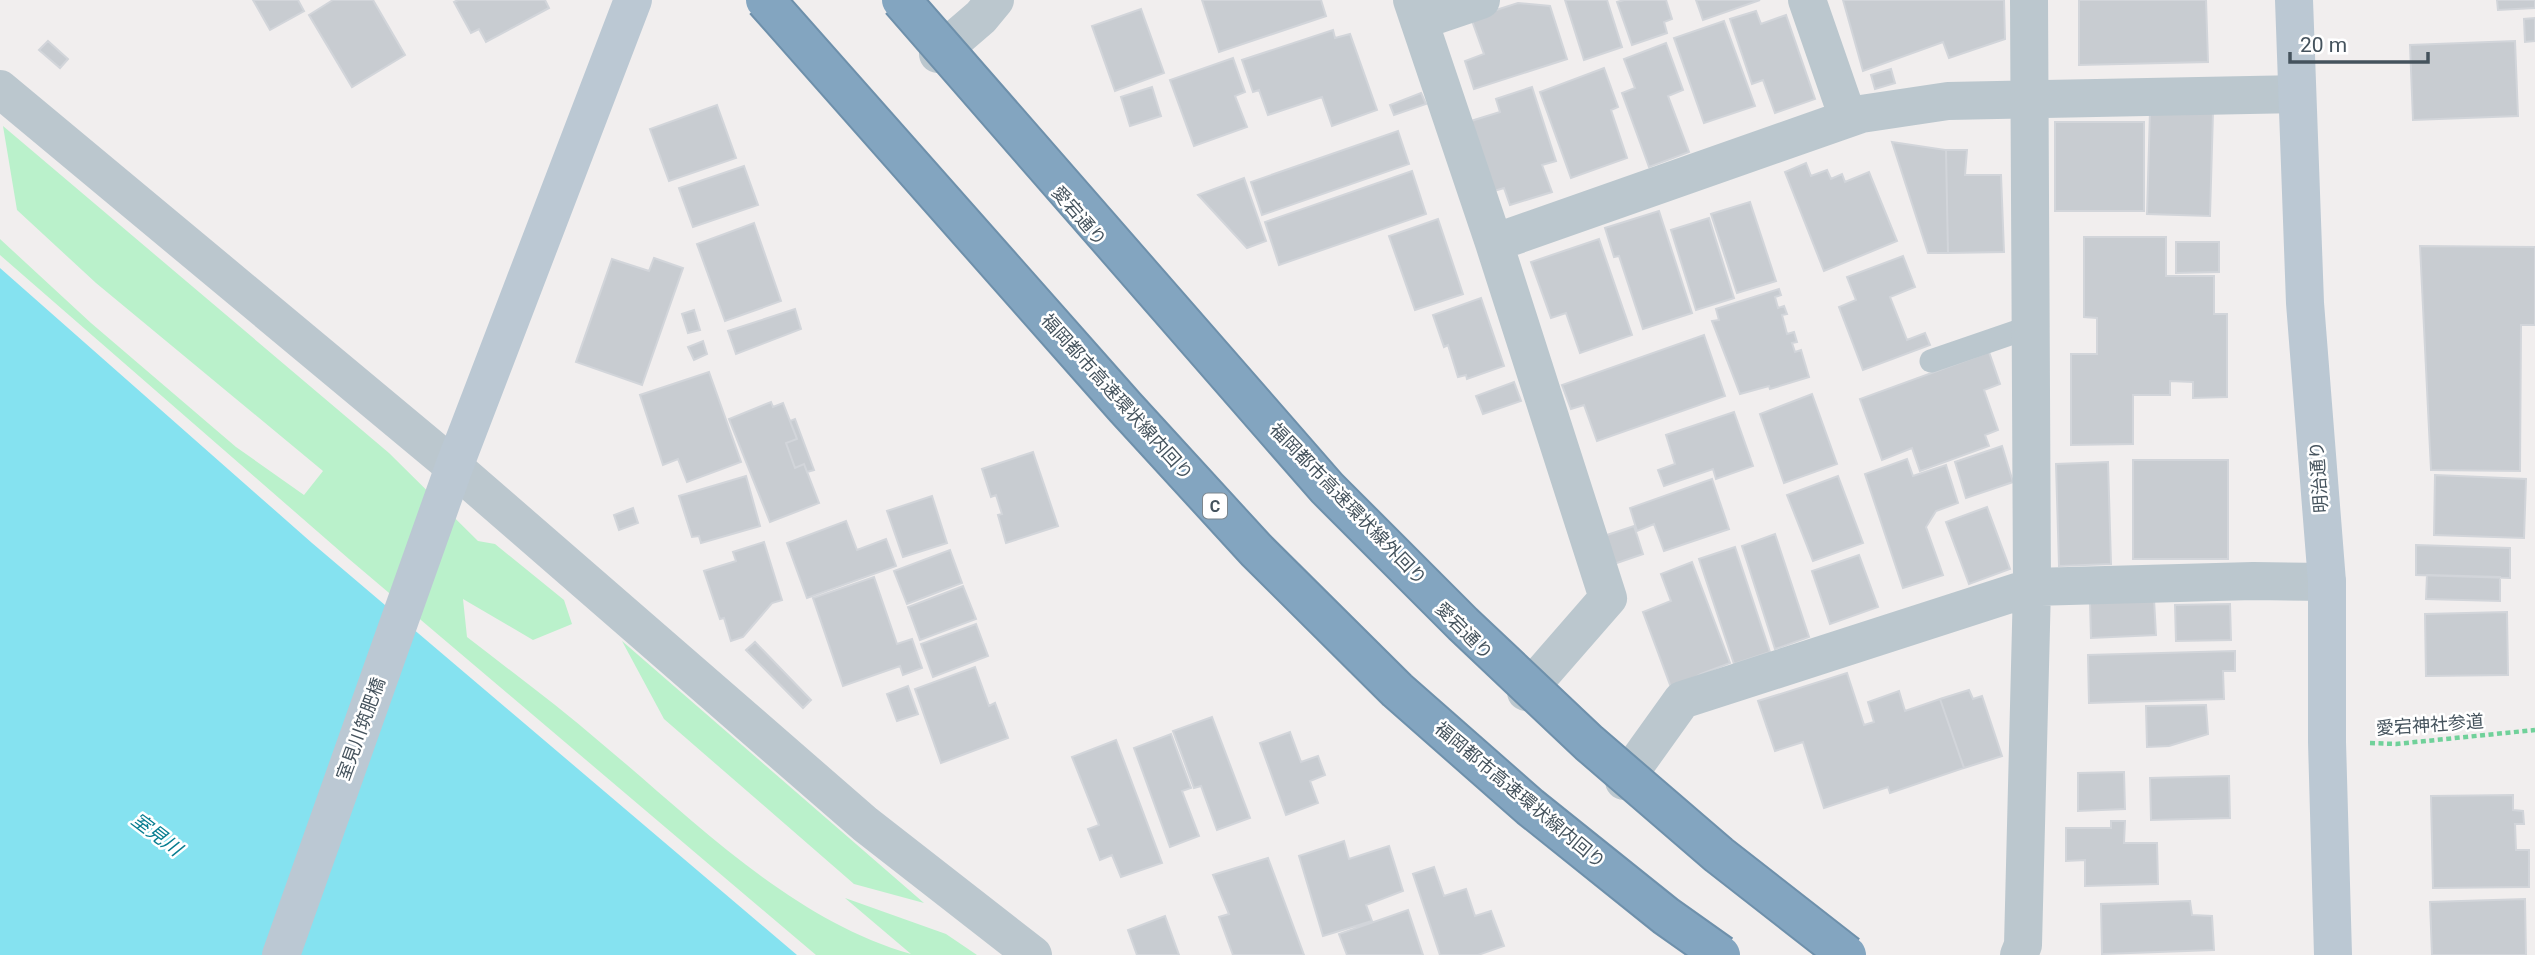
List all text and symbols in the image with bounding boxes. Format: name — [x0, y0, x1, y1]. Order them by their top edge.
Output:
scale bar — [2290, 21, 2428, 65]
text: 20 m — [2300, 33, 2347, 57]
street label: 愛宕通り — [1048, 182, 1111, 250]
street label: 福岡都市高速環状線内回り — [1037, 309, 1197, 484]
street label: 福岡都市高速環状線外回り — [1266, 419, 1431, 589]
street label: 明治通り — [2306, 440, 2331, 514]
road number: C — [1203, 494, 1227, 519]
street label: 愛宕通り — [1431, 598, 1497, 664]
street label: 室見川筑肥橋 — [332, 674, 389, 783]
street label: 愛宕神社参道 — [2375, 710, 2485, 739]
street label: 福岡都市高速環状線内回り — [1431, 717, 1610, 872]
water label: 室見川 — [127, 808, 188, 862]

